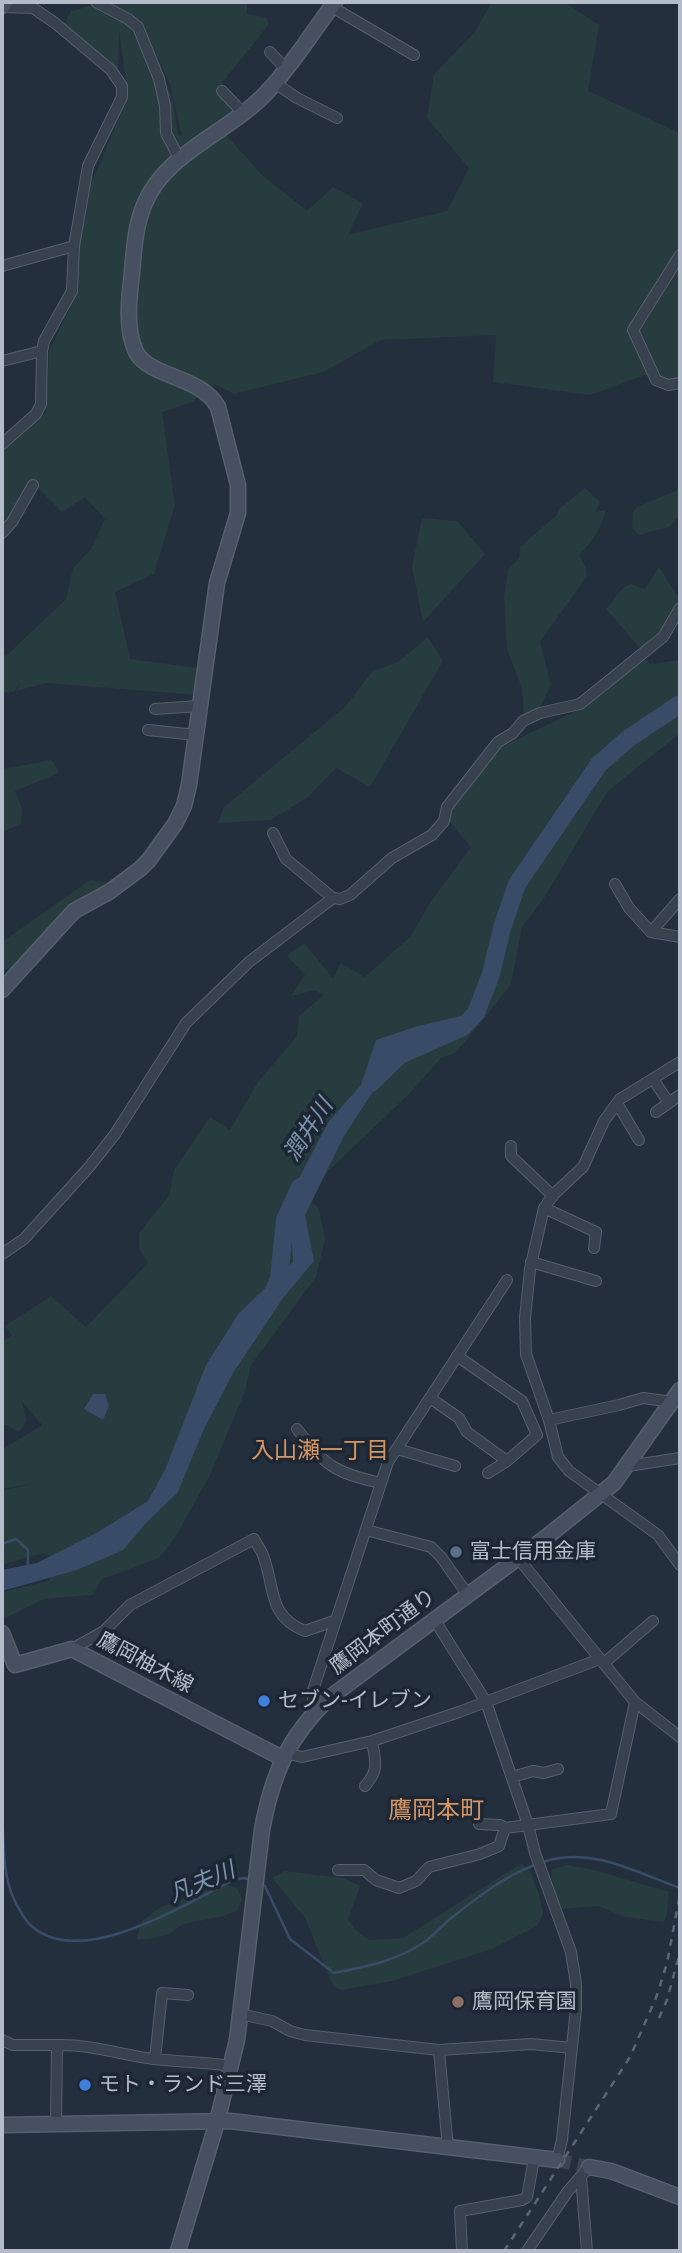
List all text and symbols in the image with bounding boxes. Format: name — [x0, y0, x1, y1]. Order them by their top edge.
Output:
water label: 潤井川 — [279, 1094, 339, 1166]
district label: 入山瀬一丁目 — [251, 1437, 389, 1465]
place label: 富士信用金庫 — [470, 1539, 596, 1565]
marker: 富士信用金庫 — [448, 1544, 464, 1560]
street label: 鷹岡本町通り — [325, 1584, 441, 1680]
street label: 鷹岡柚木線 — [93, 1627, 197, 1699]
place label: セブン-イレブン — [278, 1688, 432, 1714]
marker: セブン-イレブン — [256, 1693, 272, 1709]
district label: 鷹岡本町 — [388, 1797, 484, 1825]
water label: 凡夫川 — [165, 1857, 239, 1909]
place label: 鷹岡保育園 — [472, 1989, 577, 2015]
marker: 鷹岡保育園 — [450, 1994, 466, 2010]
place label: モト・ランド三澤 — [99, 2072, 267, 2098]
marker: モト・ランド三澤 — [77, 2077, 93, 2093]

